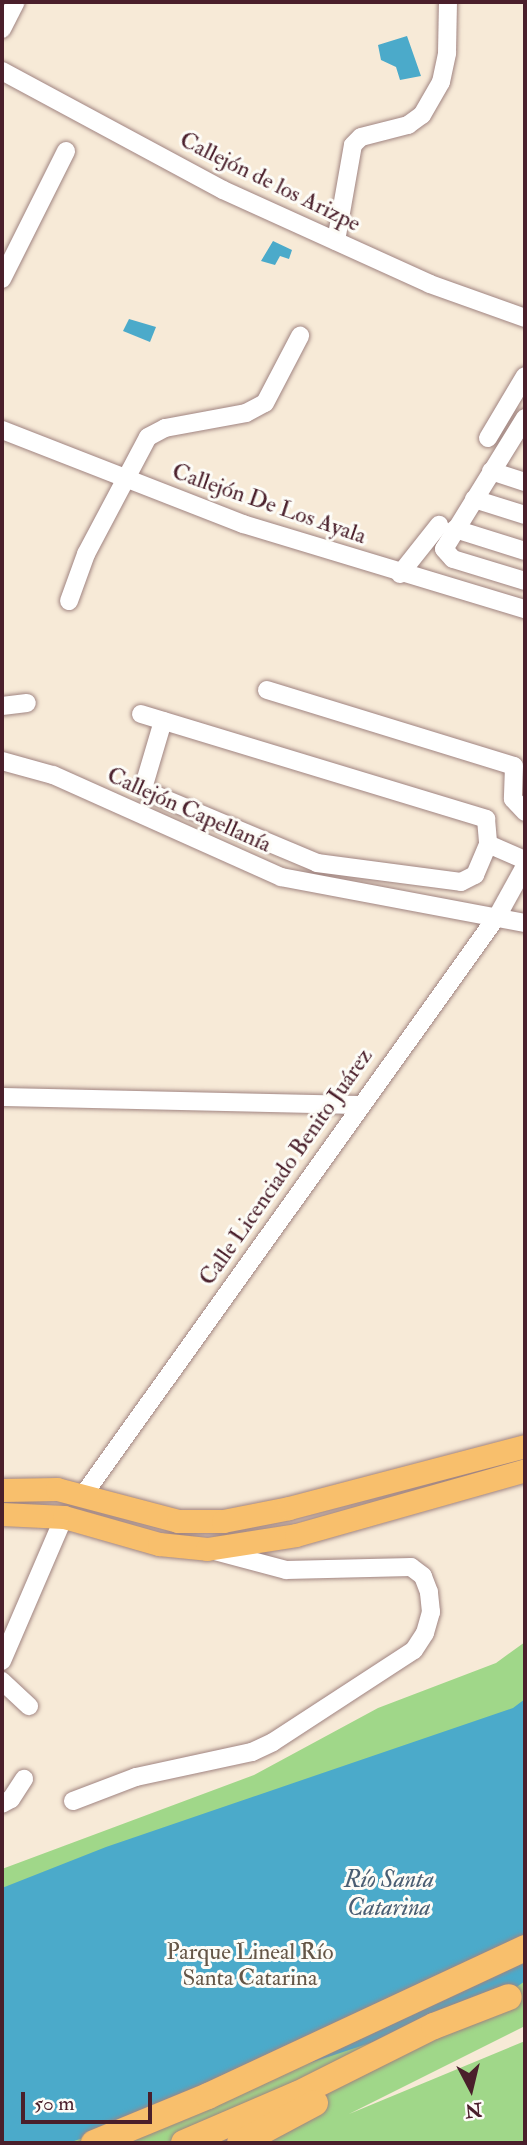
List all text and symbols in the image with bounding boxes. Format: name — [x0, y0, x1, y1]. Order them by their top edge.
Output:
street label: Callejón de los Arizpe — [175, 126, 365, 238]
street label: Callejón De Los Ayala — [168, 458, 370, 550]
street label: Callejón Capellanía — [103, 761, 275, 859]
street label: Calle Licenciado Benito Juárez — [194, 1043, 378, 1291]
water label: Río Santa Catarina — [344, 1866, 434, 1922]
park label: Parque Lineal Río Santa Catarina — [166, 1938, 334, 1992]
north arrow — [436, 2054, 506, 2124]
scale bar — [24, 2078, 156, 2122]
text: 50 m — [34, 2090, 75, 2117]
text: N — [464, 2097, 483, 2123]

